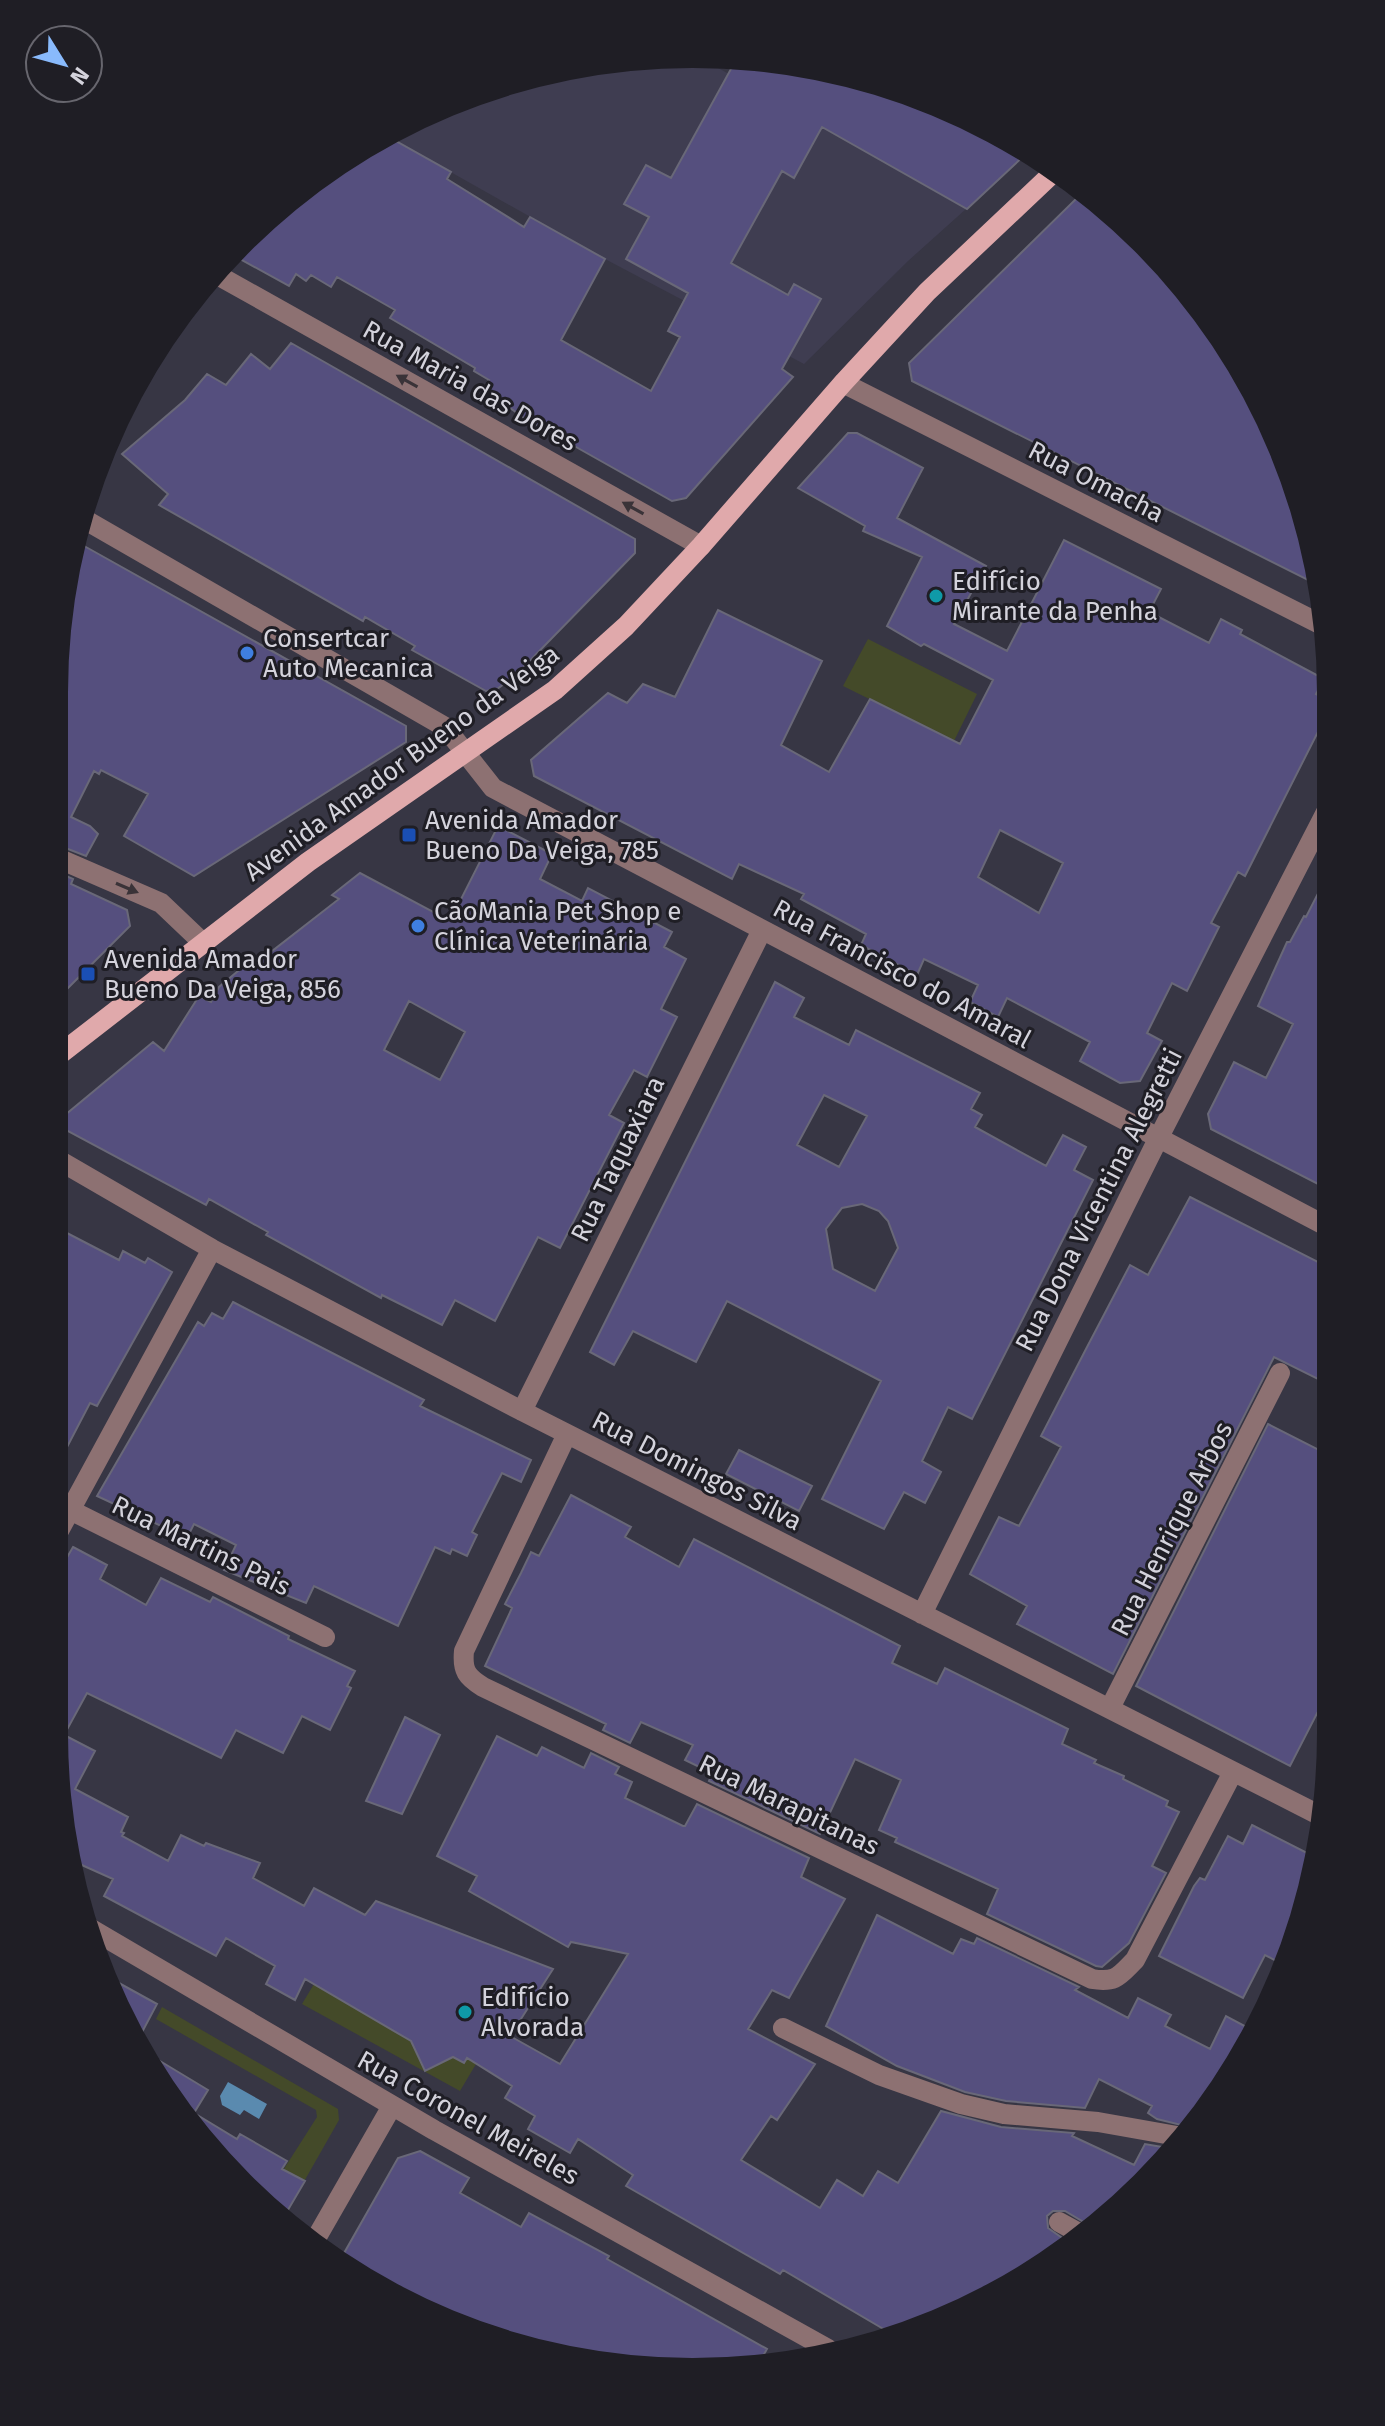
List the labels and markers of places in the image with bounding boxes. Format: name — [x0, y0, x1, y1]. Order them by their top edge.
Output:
place label: Edifício Mirante da Penha — [952, 566, 1158, 627]
marker: Edifício Mirante da Penha — [927, 587, 945, 605]
place label: Consertcar Auto Mecanica — [263, 623, 434, 684]
marker: Consertcar Auto Mecanica — [238, 644, 256, 662]
place label: Avenida Amador Bueno Da Veiga, 785 — [425, 805, 659, 866]
marker: Avenida Amador Bueno Da Veiga, 785 — [400, 826, 418, 844]
place label: CãoMania Pet Shop e Clínica Veterinária — [434, 896, 681, 957]
marker: CãoMania Pet Shop e Clínica Veterinária — [409, 917, 427, 935]
place label: Avenida Amador Bueno Da Veiga, 856 — [104, 944, 341, 1005]
marker: Avenida Amador Bueno Da Veiga, 856 — [79, 965, 97, 983]
place label: Edifício Alvorada — [481, 1982, 584, 2043]
marker: Edifício Alvorada — [456, 2003, 474, 2021]

